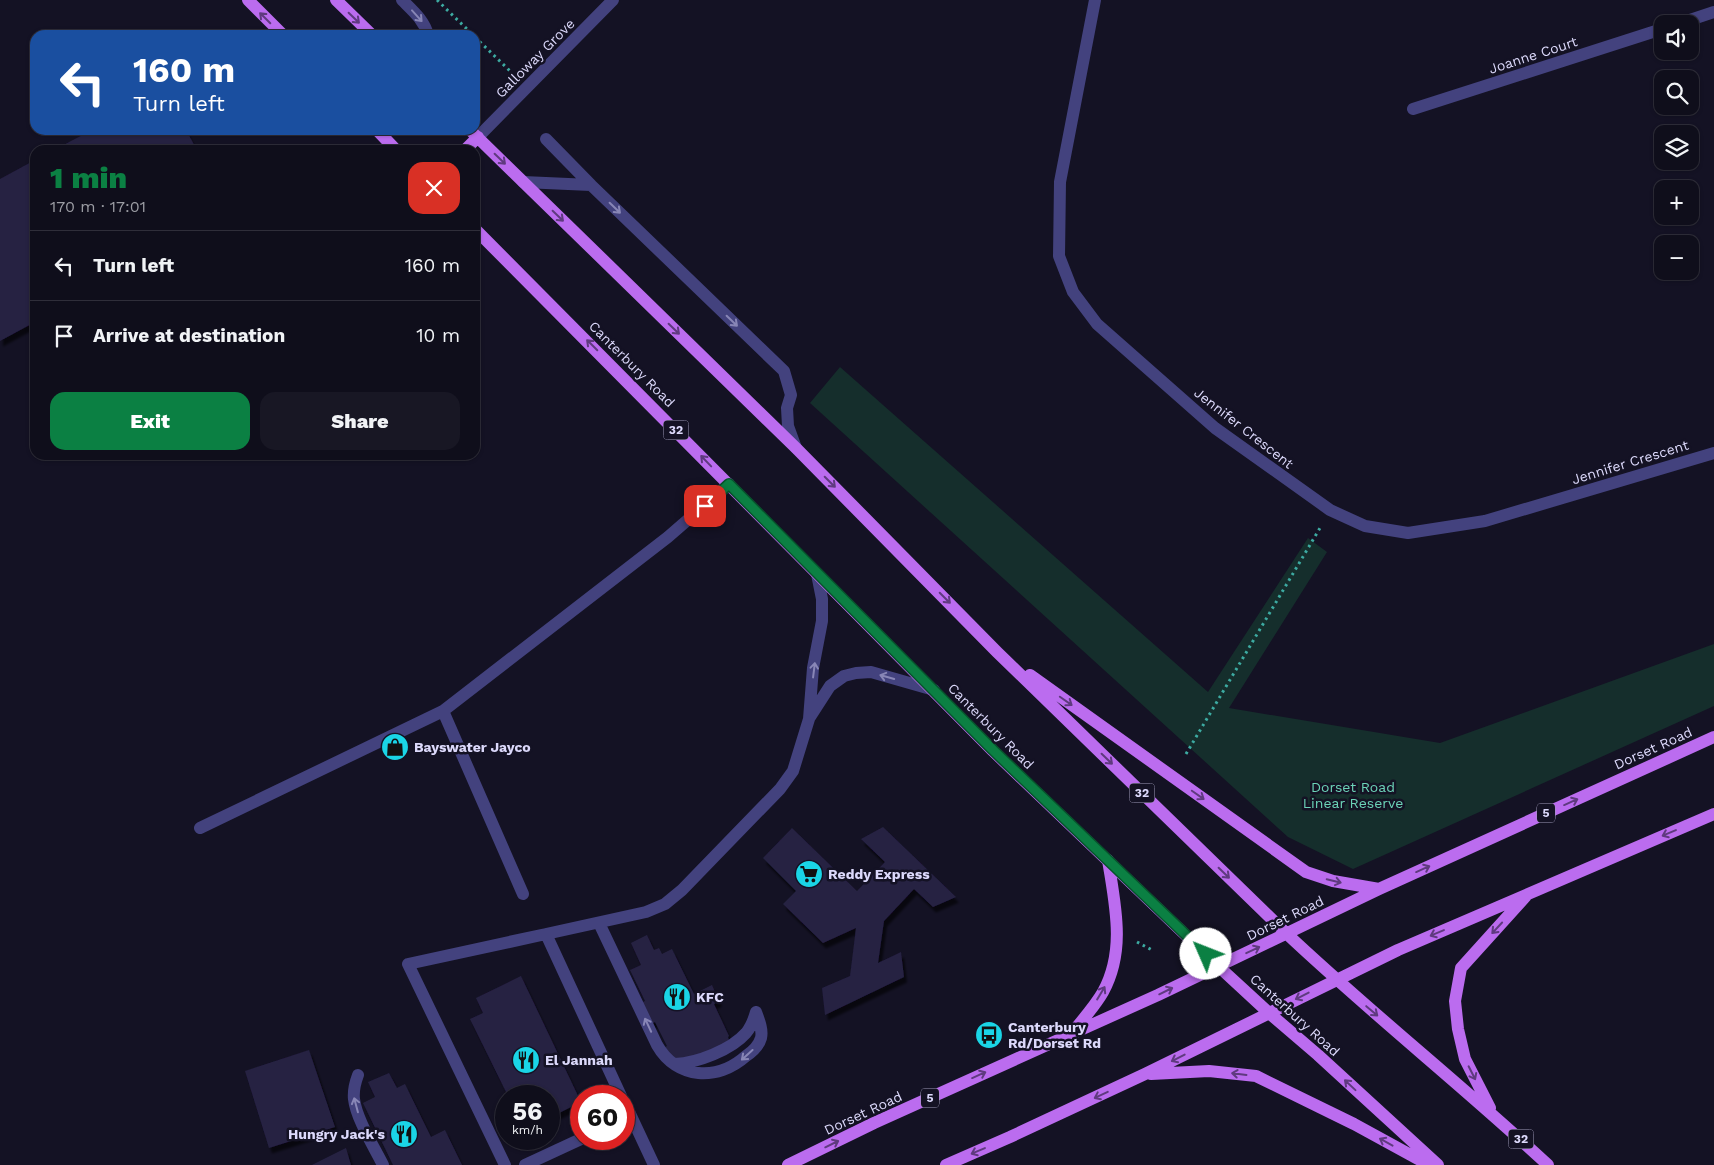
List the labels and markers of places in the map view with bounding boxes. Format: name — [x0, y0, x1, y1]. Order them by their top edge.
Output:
pin — [684, 485, 726, 527]
shop icon: Bayswater Jayco — [380, 732, 410, 762]
place label: Bayswater Jayco — [414, 739, 531, 755]
supermarket icon: Reddy Express — [794, 859, 824, 889]
place label: Reddy Express — [828, 866, 930, 882]
restaurant icon: KFC — [662, 982, 692, 1012]
place label: KFC — [696, 989, 724, 1005]
place label: Canterbury Rd/Dorset Rd — [1008, 1019, 1101, 1051]
bus stop icon: Canterbury Rd/Dorset Rd — [974, 1020, 1004, 1050]
restaurant icon: El Jannah — [511, 1045, 541, 1075]
place label: El Jannah — [545, 1052, 613, 1068]
restaurant icon: Hungry Jack's — [389, 1119, 419, 1149]
place label: Hungry Jack's — [288, 1126, 386, 1142]

